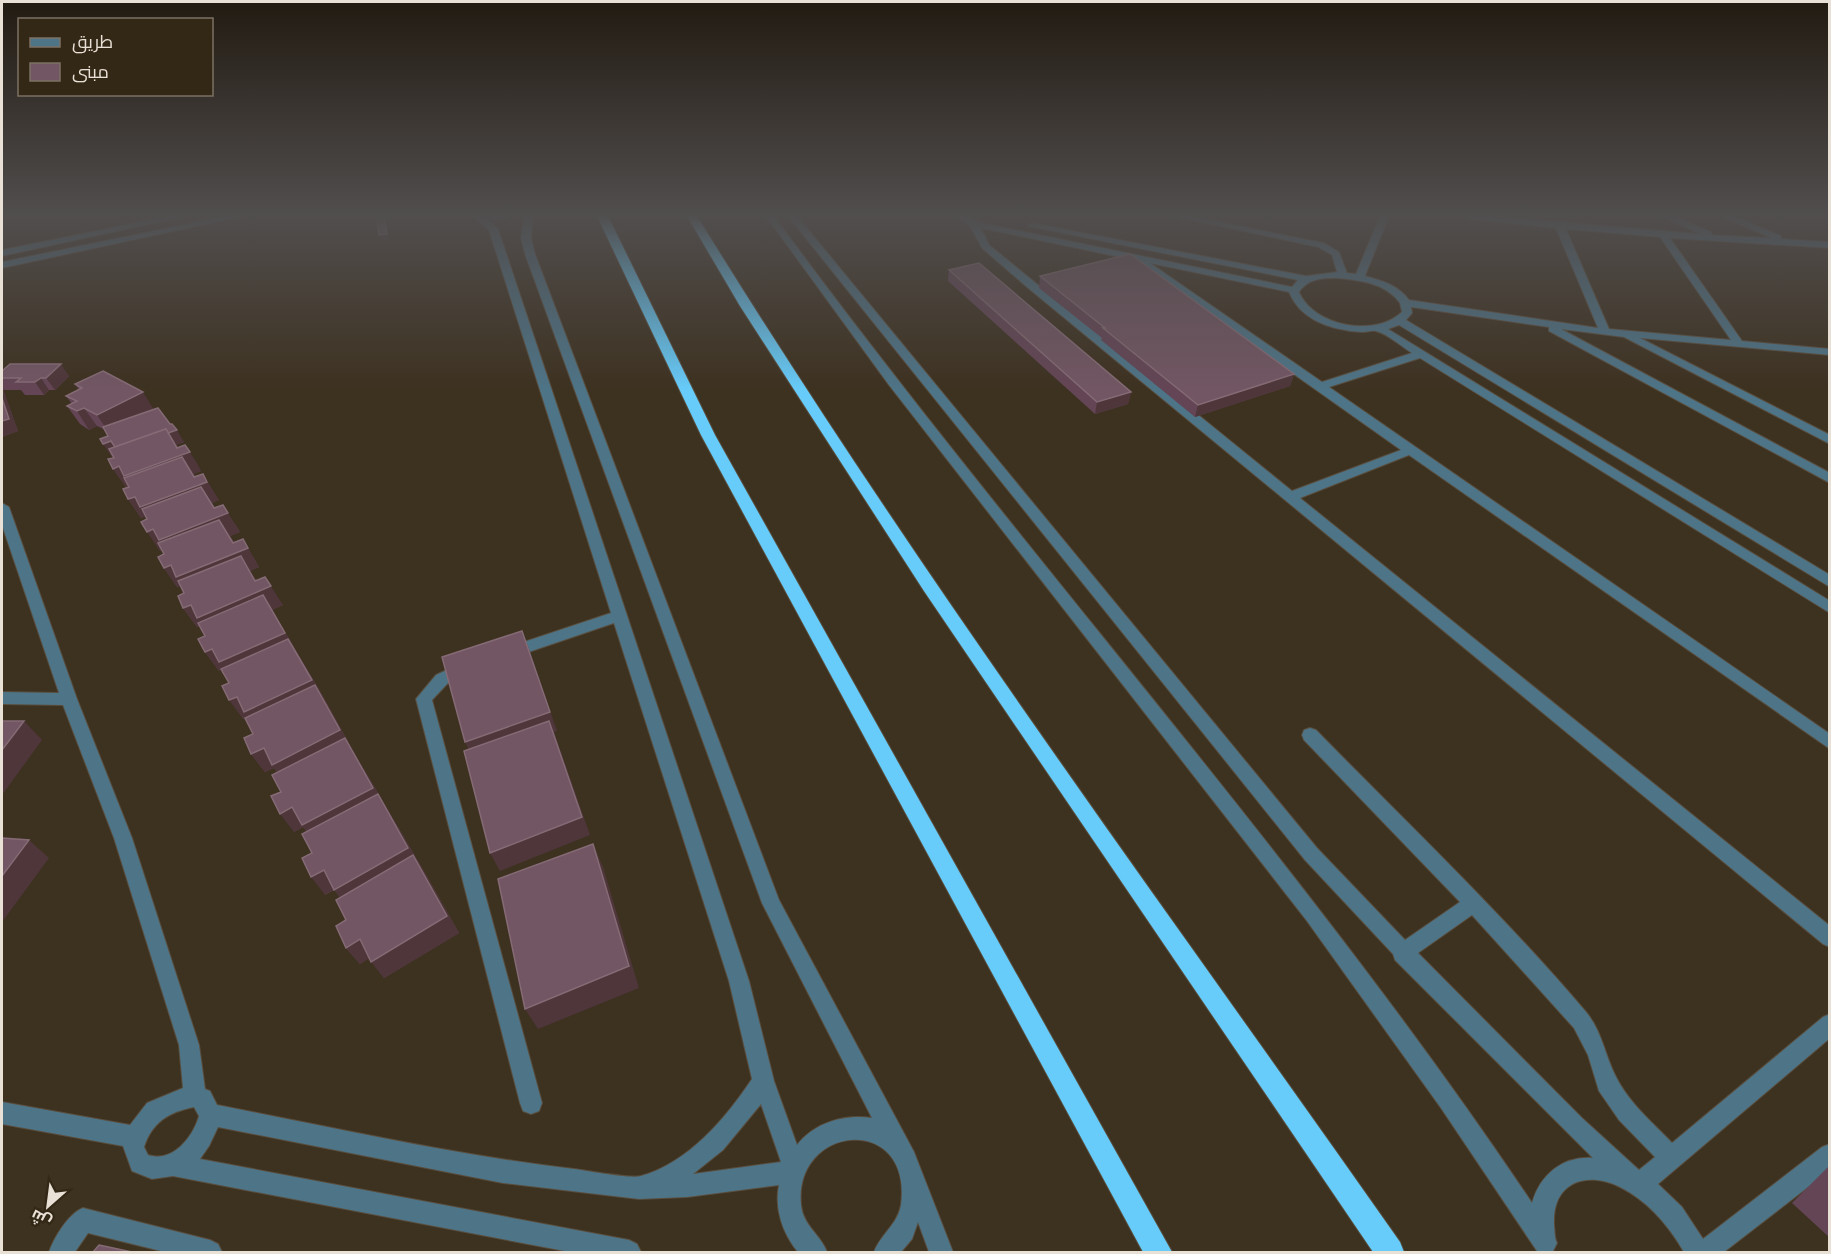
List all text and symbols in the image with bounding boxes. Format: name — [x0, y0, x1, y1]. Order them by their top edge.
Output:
legend — [18, 18, 213, 96]
text: طريق — [72, 29, 113, 54]
text: مبنى — [72, 59, 109, 84]
north arrow — [18, 1176, 78, 1236]
text: ش — [27, 1204, 56, 1234]

